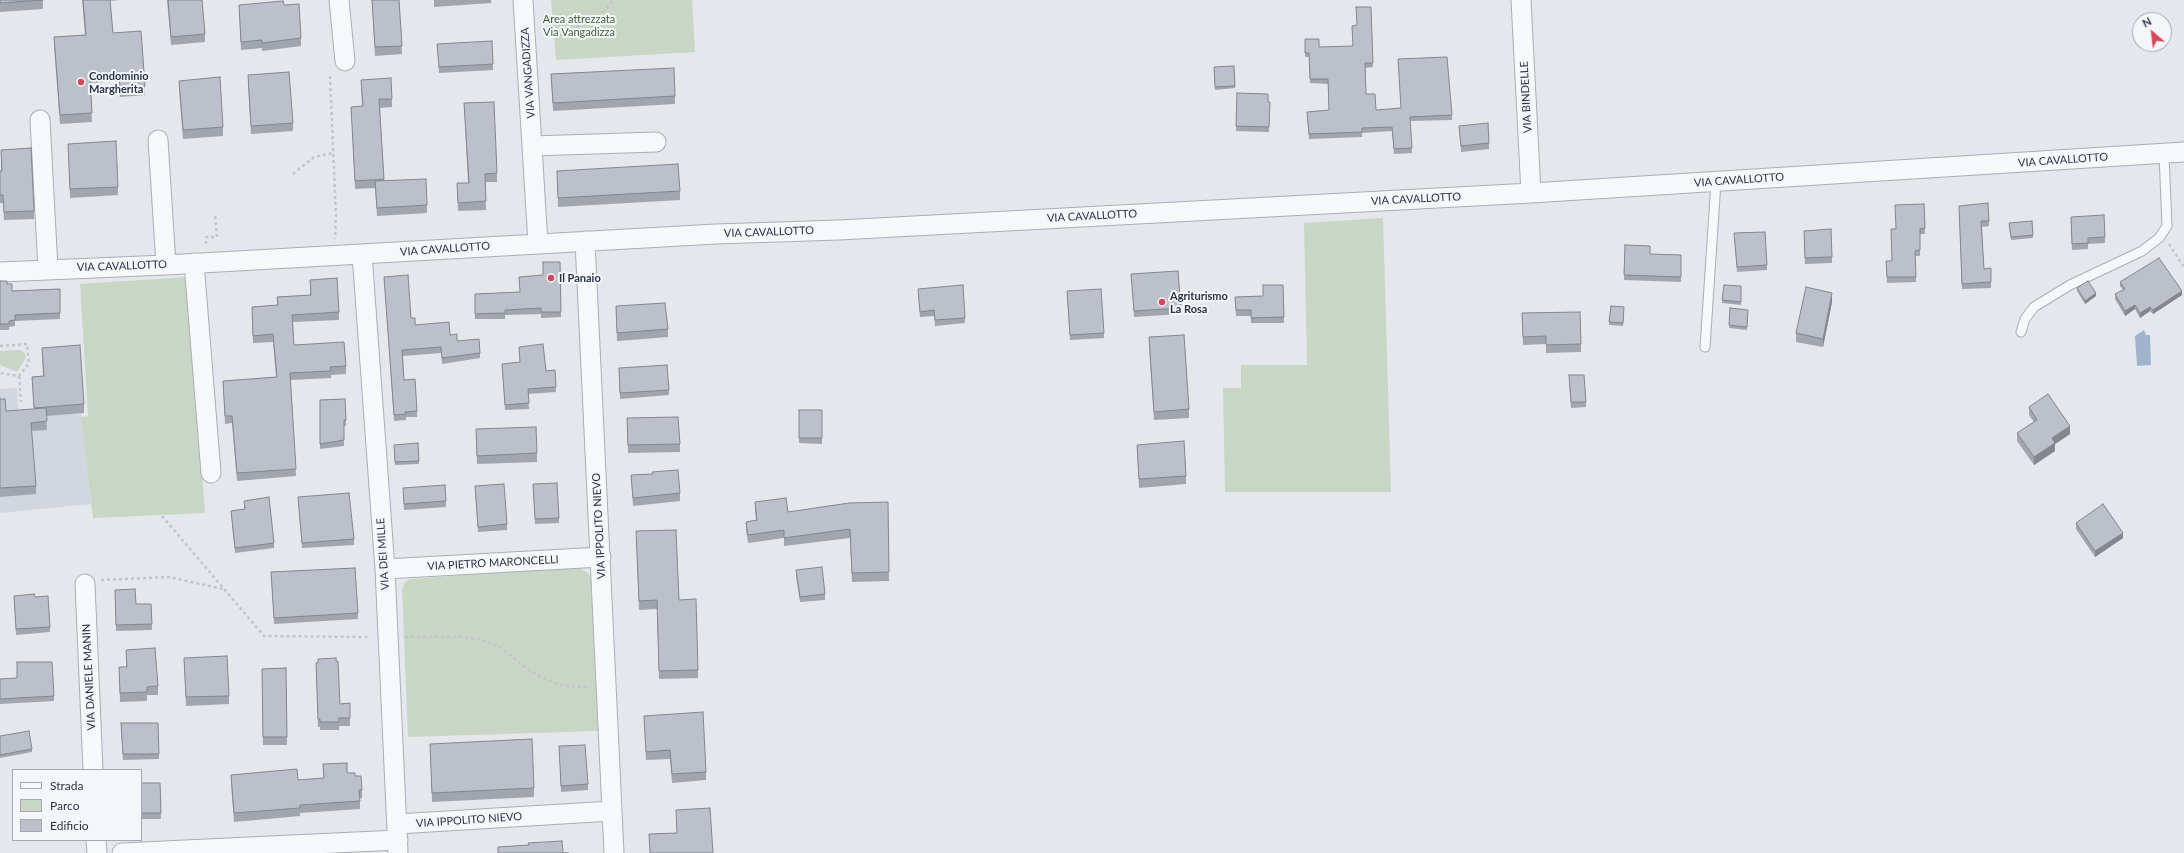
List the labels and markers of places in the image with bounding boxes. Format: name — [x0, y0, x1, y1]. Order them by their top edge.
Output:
place label: Condominio Margherita — [89, 69, 149, 95]
marker: Condominio Margherita — [76, 77, 86, 87]
place label: Il Panaio — [559, 271, 601, 285]
marker: Il Panaio — [546, 273, 556, 283]
place label: Agriturismo La Rosa — [1170, 289, 1228, 315]
marker: Agriturismo La Rosa — [1157, 297, 1167, 307]

